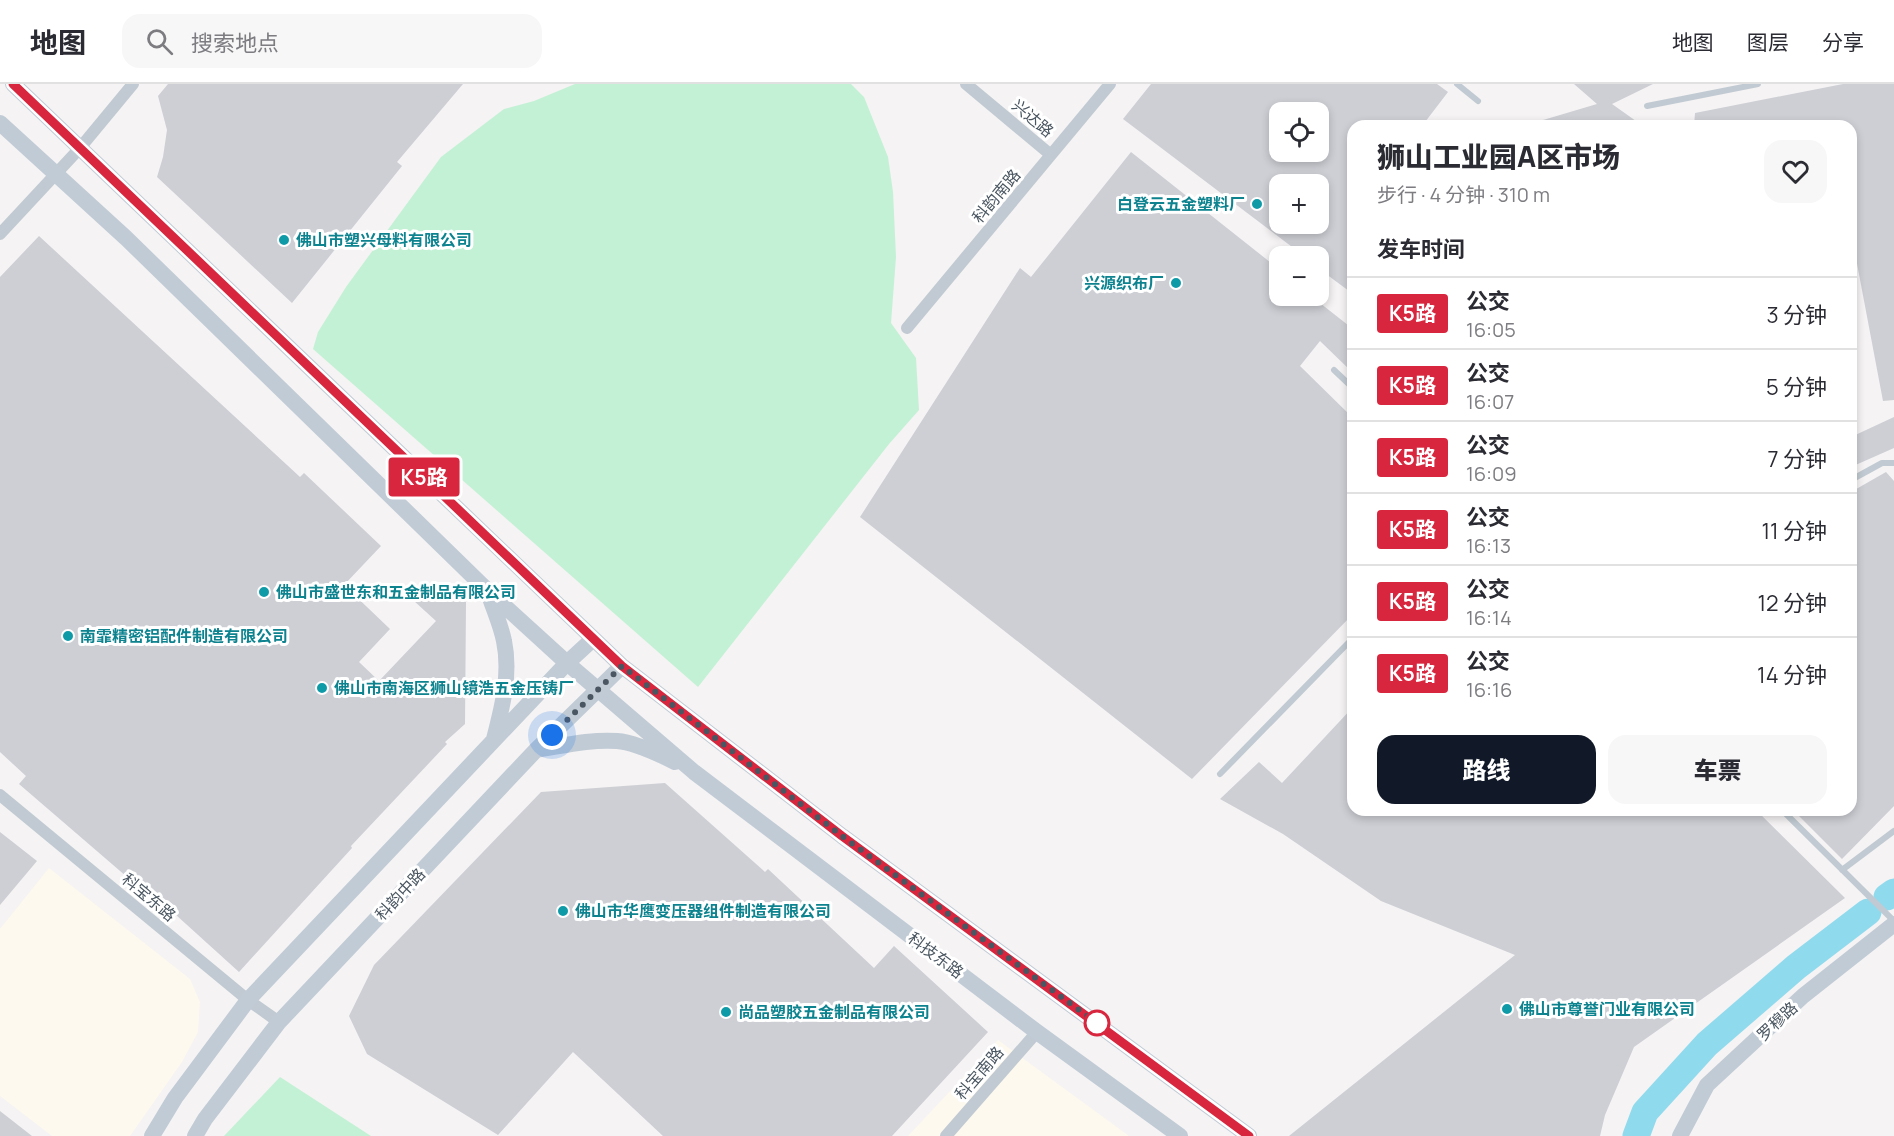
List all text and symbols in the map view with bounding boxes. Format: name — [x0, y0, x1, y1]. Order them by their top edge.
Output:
search box — [122, 14, 542, 68]
text: 地图 — [30, 23, 86, 61]
icon: search — [143, 25, 176, 58]
text: 搜索地点 — [191, 28, 279, 58]
text: 地图 — [1672, 28, 1714, 56]
text: 图层 — [1747, 28, 1789, 56]
text: 分享 — [1822, 28, 1864, 56]
street label: 兴达路 — [1008, 94, 1058, 142]
map controls — [1269, 102, 1329, 306]
button: locate — [1269, 102, 1329, 162]
text: 狮山工业园A区市场 — [1377, 137, 1620, 175]
button: heart — [1764, 140, 1827, 203]
street label: 科韵南路 — [967, 164, 1025, 228]
button: + — [1269, 174, 1329, 234]
text: 步行 · 4 分钟 · 310 m — [1377, 181, 1550, 208]
place label: 白登云五金塑料厂 — [1117, 193, 1245, 215]
marker: 白登云五金塑料厂 — [1250, 197, 1264, 211]
place label: 佛山市塑兴母料有限公司 — [296, 229, 472, 251]
marker: 佛山市塑兴母料有限公司 — [277, 233, 291, 247]
text: 发车时间 — [1377, 234, 1465, 264]
button: − — [1269, 246, 1329, 306]
place label: 兴源织布厂 — [1084, 272, 1164, 294]
marker: 兴源织布厂 — [1169, 276, 1183, 290]
text: 公交 — [1466, 286, 1510, 316]
text: K5路 — [1389, 299, 1436, 327]
text: 3 分钟 — [1766, 300, 1827, 330]
text: 16:05 — [1466, 316, 1516, 343]
text: 公交 — [1466, 358, 1510, 388]
text: K5路 — [1389, 371, 1436, 399]
text: 5 分钟 — [1766, 372, 1827, 402]
text: 16:07 — [1466, 388, 1514, 415]
text: 公交 — [1466, 430, 1510, 460]
text: K5路 — [1389, 443, 1436, 471]
text: 7 分钟 — [1768, 444, 1827, 474]
line badge: K5路 — [390, 458, 458, 496]
text: 16:09 — [1466, 460, 1517, 487]
text: K5路 — [401, 463, 447, 491]
text: 公交 — [1466, 502, 1510, 532]
text: K5路 — [1389, 515, 1436, 543]
text: 11 分钟 — [1761, 516, 1827, 546]
text: 16:13 — [1466, 532, 1511, 559]
text: 公交 — [1466, 574, 1510, 604]
place label: 佛山市盛世东和五金制品有限公司 — [276, 581, 516, 603]
marker: 佛山市盛世东和五金制品有限公司 — [257, 585, 271, 599]
text: K5路 — [1389, 587, 1436, 615]
text: 12 分钟 — [1757, 588, 1827, 618]
text: 16:14 — [1466, 604, 1512, 631]
place label: 南霏精密铝配件制造有限公司 — [80, 625, 288, 647]
marker: 南霏精密铝配件制造有限公司 — [61, 629, 75, 643]
text: 公交 — [1466, 646, 1510, 676]
text: K5路 — [1389, 659, 1436, 687]
text: 14 分钟 — [1757, 660, 1827, 690]
text: 16:16 — [1466, 676, 1512, 703]
place label: 佛山市南海区狮山镜浩五金压铸厂 — [334, 677, 574, 699]
marker: 佛山市南海区狮山镜浩五金压铸厂 — [315, 681, 329, 695]
your location — [537, 720, 567, 750]
button: 路线 — [1377, 735, 1596, 804]
button: 车票 — [1608, 735, 1827, 804]
street label: 科韵中路 — [370, 863, 430, 925]
street label: 科宝东路 — [117, 868, 181, 926]
place label: 佛山市华鹰变压器组件制造有限公司 — [575, 900, 831, 922]
marker: 佛山市华鹰变压器组件制造有限公司 — [556, 904, 570, 918]
street label: 科技东路 — [904, 927, 968, 983]
street label: 罗穆路 — [1752, 997, 1802, 1045]
place label: 佛山市尊誉门业有限公司 — [1519, 998, 1695, 1020]
place label: 尚品塑胶五金制品有限公司 — [738, 1001, 930, 1023]
marker: 佛山市尊誉门业有限公司 — [1500, 1002, 1514, 1016]
marker: 尚品塑胶五金制品有限公司 — [719, 1005, 733, 1019]
unlabelled marker — [1084, 1010, 1110, 1036]
street label: 科宝南路 — [950, 1042, 1008, 1104]

